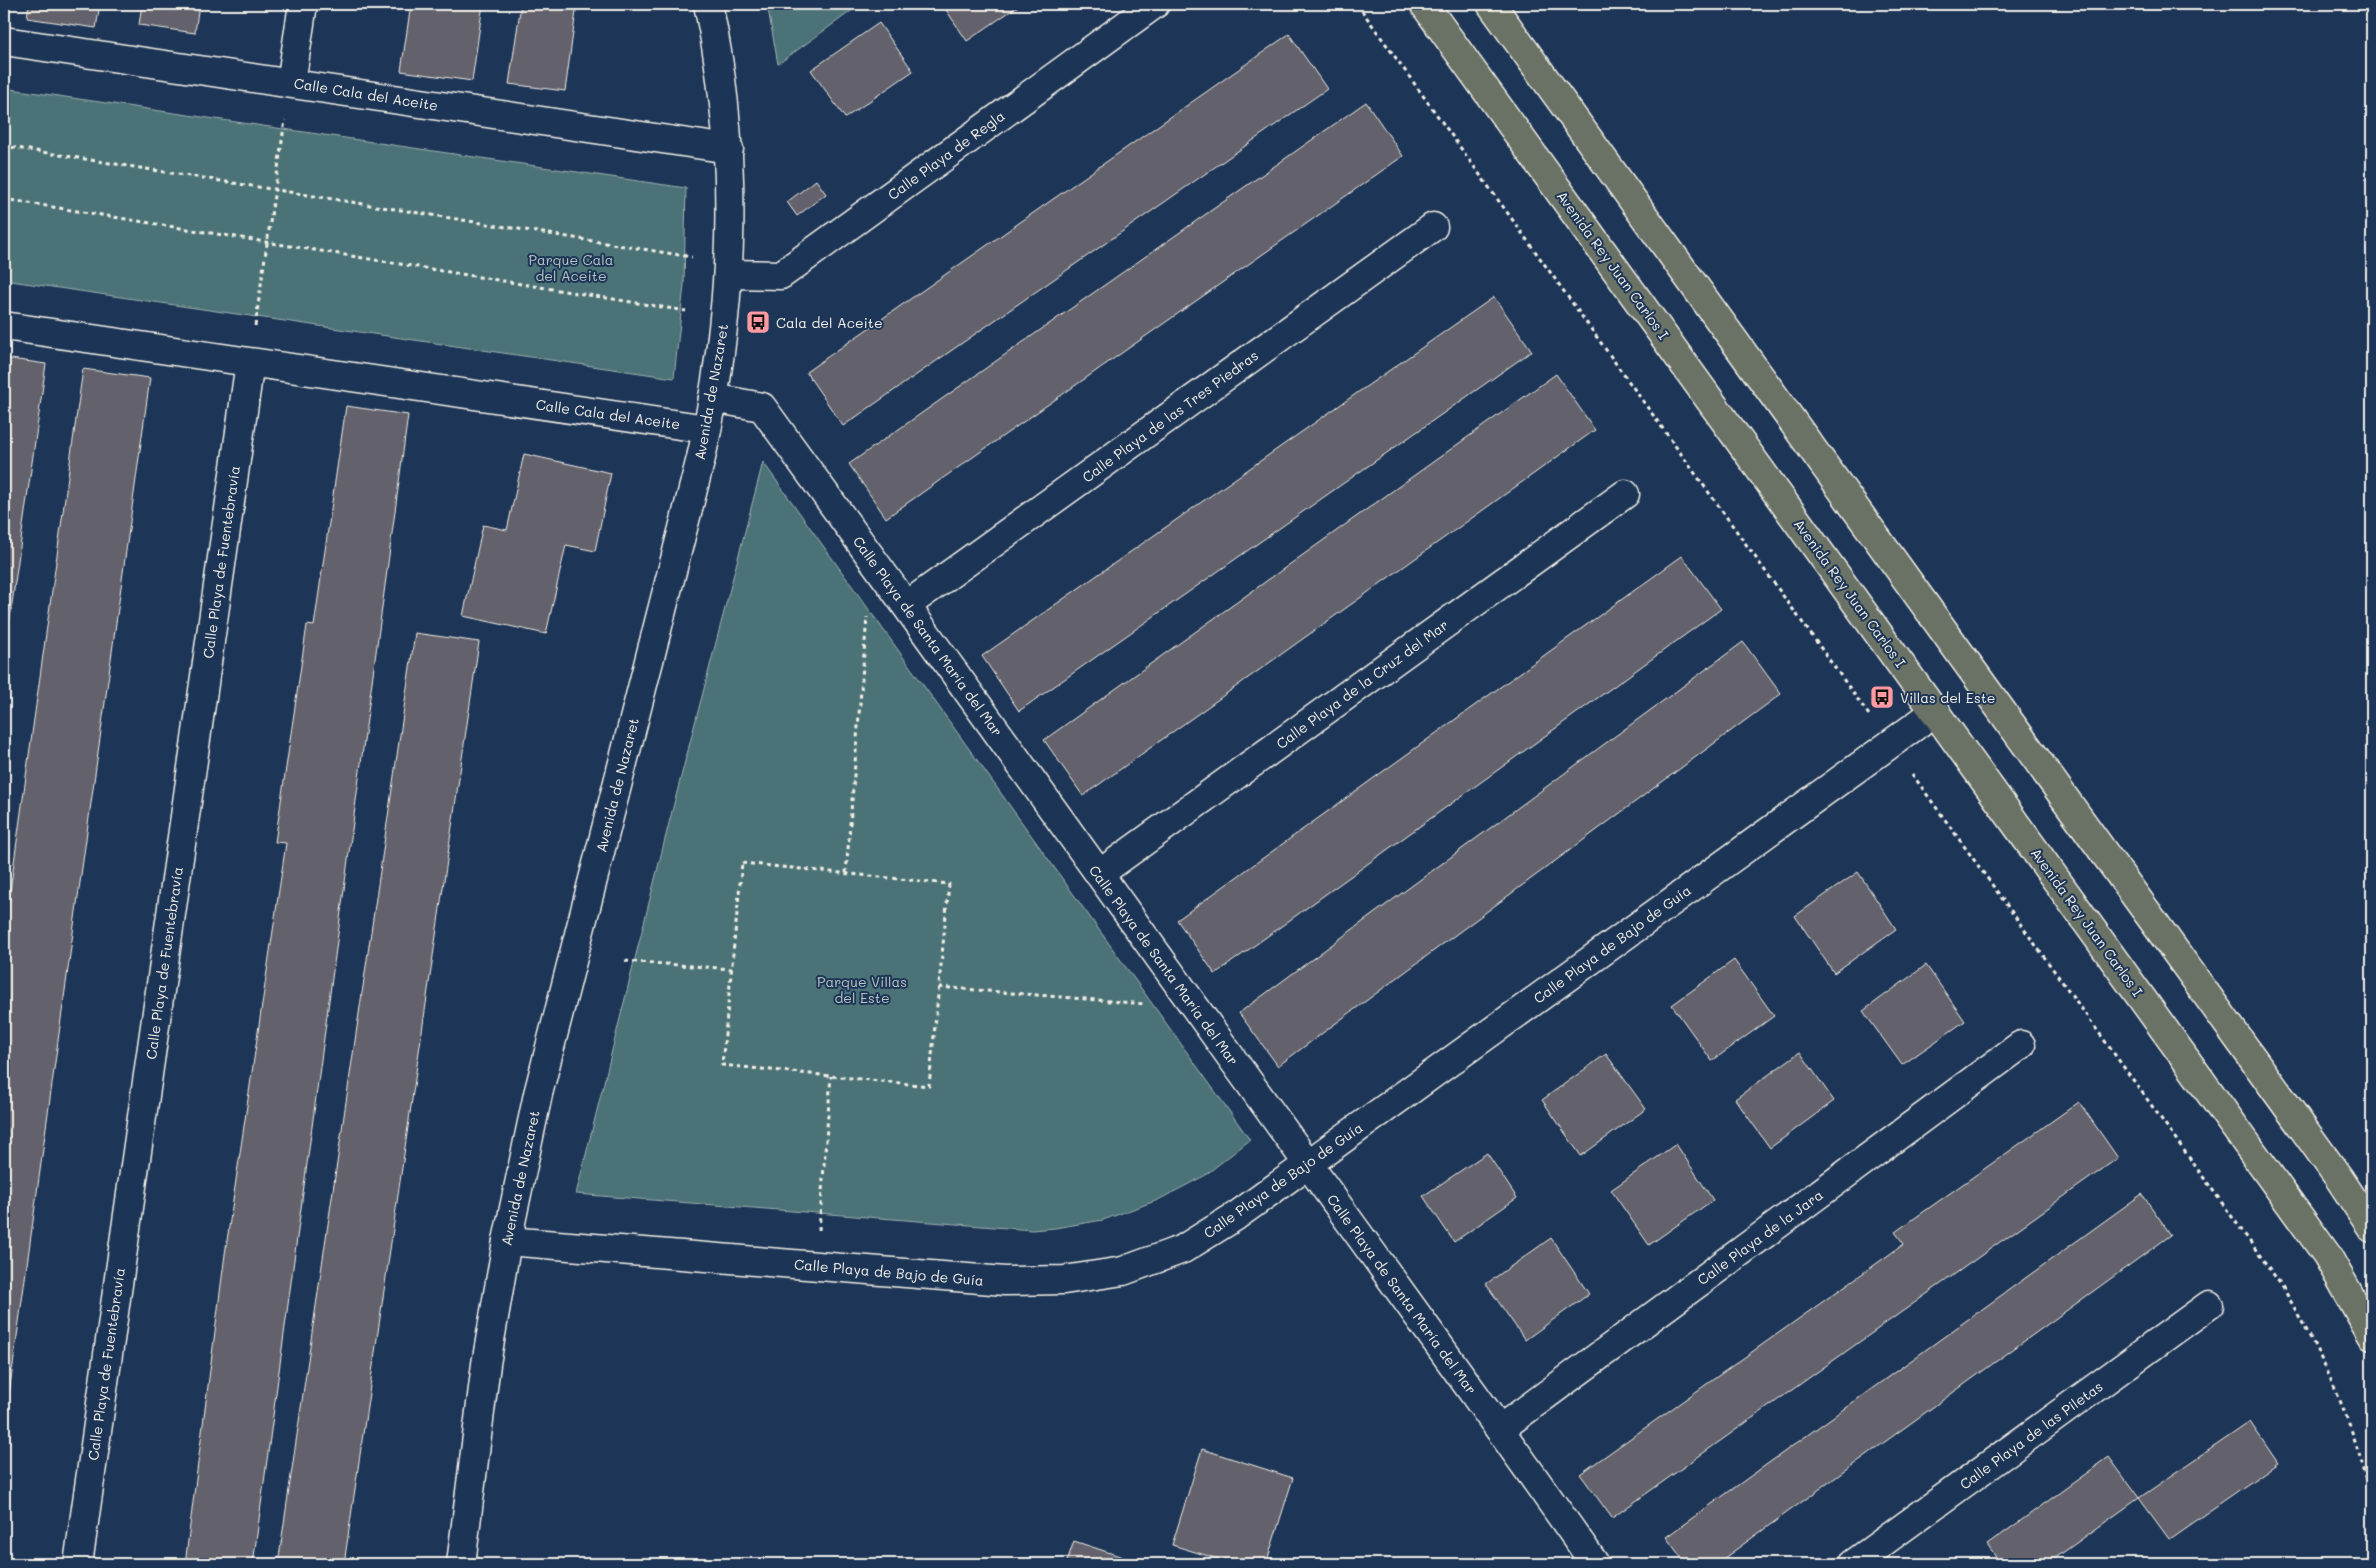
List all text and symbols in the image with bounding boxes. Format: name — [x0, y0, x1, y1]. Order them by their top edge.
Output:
street label: Calle Cala del Aceite — [293, 73, 439, 115]
street label: Calle Playa de Regla — [884, 106, 1008, 204]
street label: Avenida Rey Juan Carlos I — [1553, 187, 1673, 343]
park label: Parque Cala del Aceite — [528, 250, 614, 285]
bus stop icon: Cala del Aceite — [745, 309, 771, 335]
place label: Cala del Aceite — [776, 313, 883, 332]
street label: Avenida de Nazaret — [690, 322, 732, 462]
street label: Calle Playa de las Tres Piedras — [1078, 346, 1262, 486]
street label: Calle Cala del Aceite — [535, 394, 681, 434]
street label: Calle Playa de Fuentebravía — [198, 465, 244, 659]
street label: Avenida Rey Juan Carlos I — [1790, 515, 1910, 671]
street label: Calle Playa de Santa María del Mar — [849, 532, 1007, 740]
street label: Calle Playa de la Cruz del Mar — [1272, 615, 1452, 753]
bus stop icon: Villas del Este — [1869, 684, 1895, 710]
place label: Villas del Este — [1900, 688, 1996, 707]
street label: Avenida de Nazaret — [591, 716, 643, 854]
street label: Avenida Rey Juan Carlos I — [2027, 844, 2147, 1000]
street label: Calle Playa de Santa María del Mar — [1085, 861, 1243, 1069]
street label: Calle Playa de Fuentebravía — [141, 866, 187, 1060]
street label: Calle Playa de Bajo de Guía — [1529, 880, 1695, 1008]
park label: Parque Villas del Este — [817, 972, 907, 1007]
street label: Avenida de Nazaret — [496, 1109, 544, 1247]
street label: Calle Playa de Bajo de Guía — [1200, 1118, 1366, 1242]
street label: Calle Playa de la Jara — [1693, 1185, 1827, 1289]
street label: Calle Playa de Santa María del Mar — [1323, 1190, 1481, 1398]
street label: Calle Playa de Bajo de Guía — [793, 1254, 985, 1290]
street label: Calle Playa de Fuentebravía — [83, 1267, 129, 1461]
street label: Calle Playa de las Piletas — [1956, 1377, 2106, 1493]

